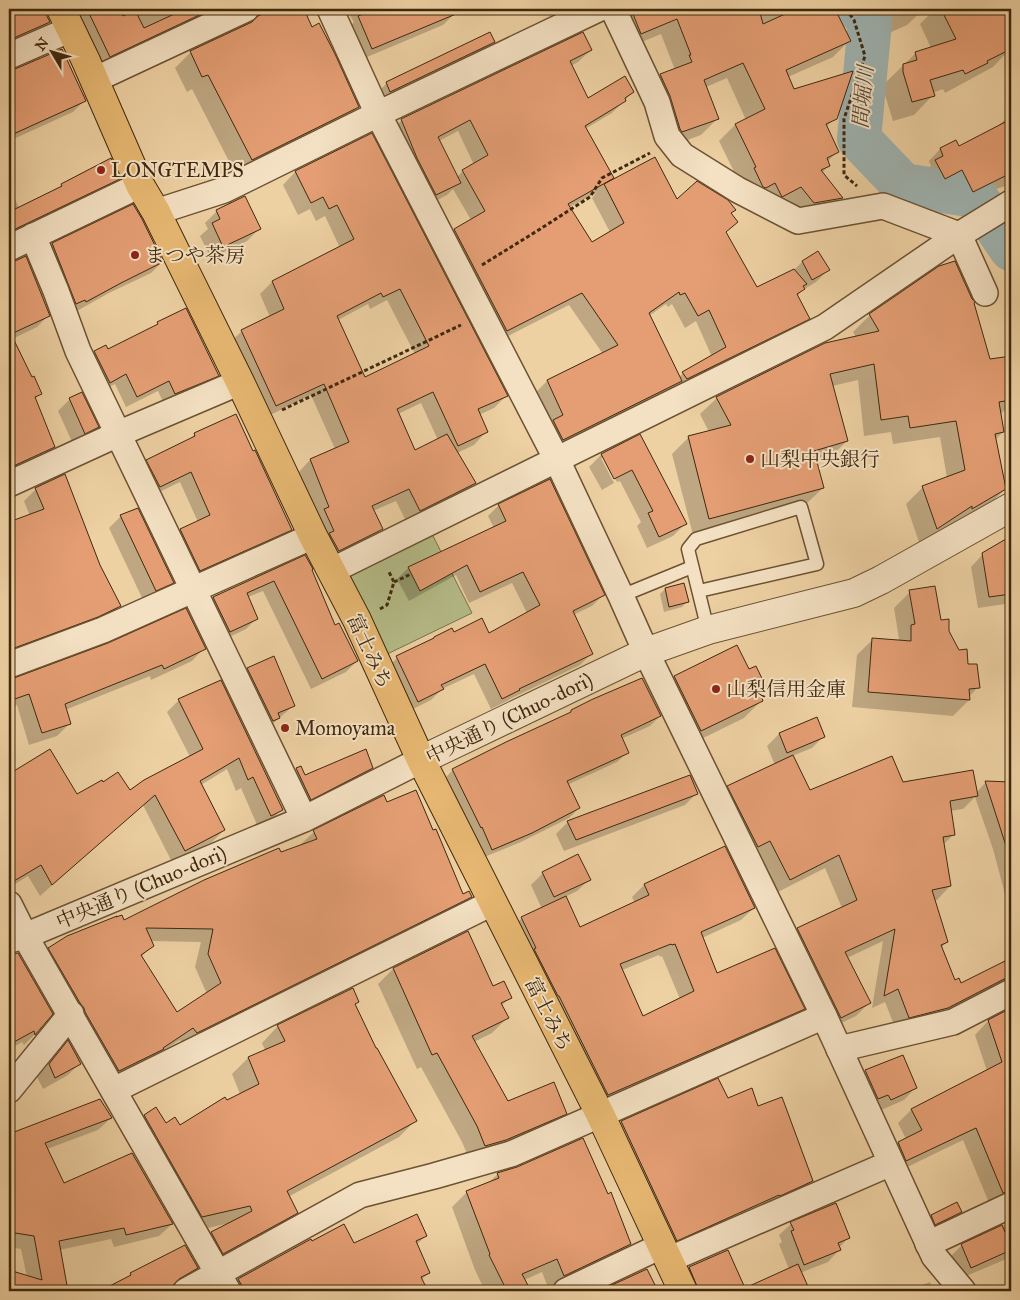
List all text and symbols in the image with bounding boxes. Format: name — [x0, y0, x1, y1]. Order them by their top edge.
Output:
north arrow — [28, 28, 78, 78]
text: N — [32, 34, 53, 54]
water label: 間堀川 — [847, 62, 879, 130]
place label: LONGTEMPS — [111, 158, 244, 182]
marker: LONGTEMPS — [95, 164, 107, 176]
place label: まつや茶房 — [145, 243, 245, 267]
marker: まつや茶房 — [129, 249, 141, 261]
place label: 山梨中央銀行 — [760, 447, 880, 471]
marker: 山梨中央銀行 — [744, 453, 756, 465]
street label: 富士みち — [342, 610, 398, 692]
street label: 中央通り (Chuo-dori) — [422, 667, 597, 770]
place label: 山梨信用金庫 — [726, 677, 846, 701]
marker: 山梨信用金庫 — [710, 683, 722, 695]
place label: Momoyama — [295, 716, 396, 740]
marker: Momoyama — [279, 722, 291, 734]
street label: 中央通り (Chuo-dori) — [52, 840, 230, 935]
street label: 富士みち — [520, 973, 578, 1055]

